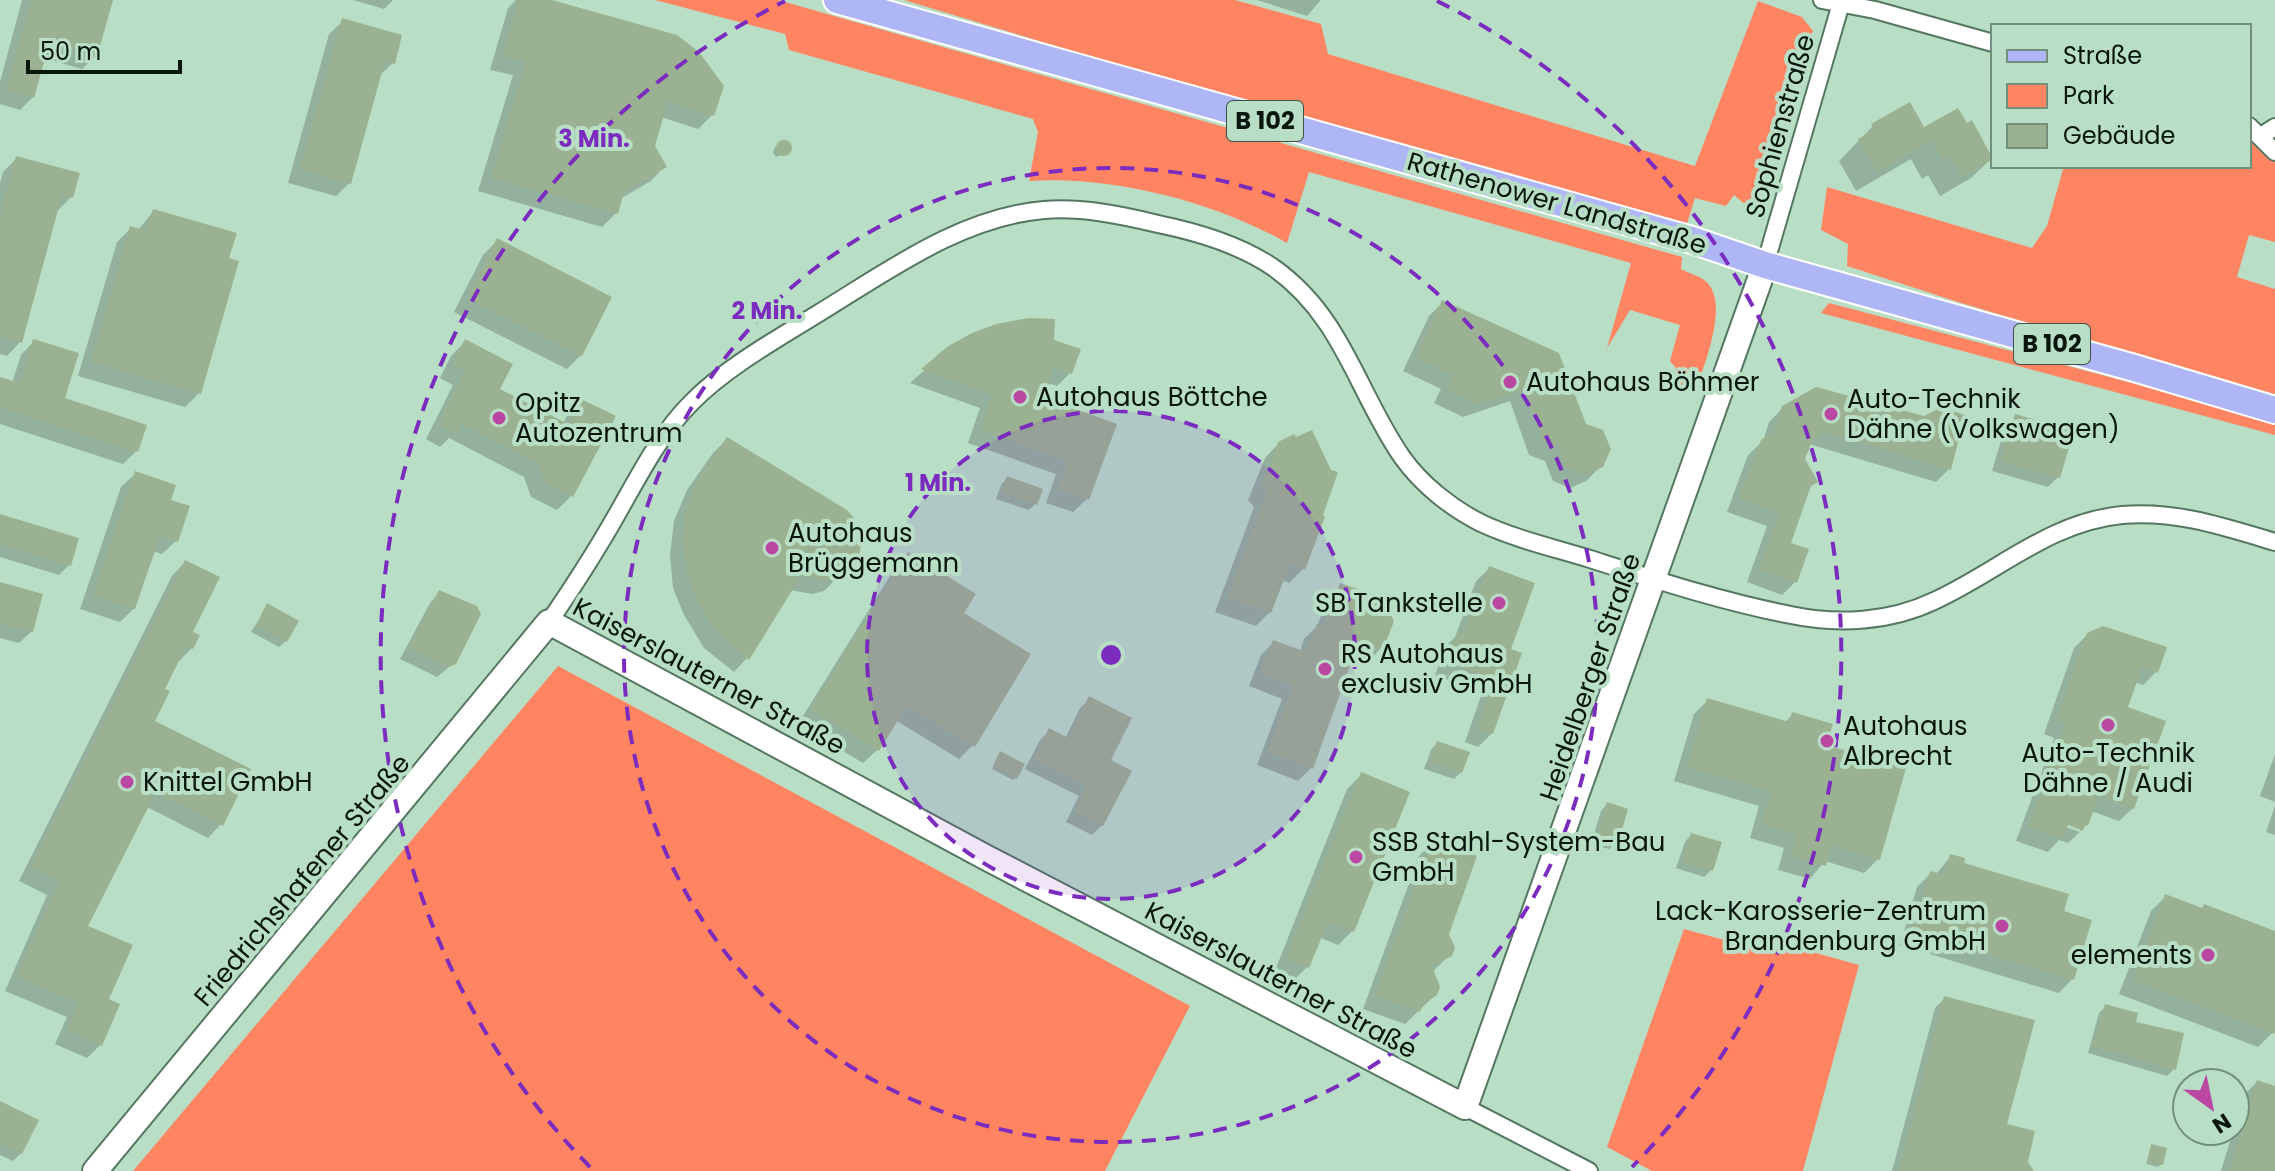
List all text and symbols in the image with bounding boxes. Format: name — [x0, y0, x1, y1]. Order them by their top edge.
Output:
scale bar — [28, 24, 180, 74]
legend — [1991, 24, 2251, 168]
street label: Sophienstraße — [1737, 30, 1823, 222]
text: 50 m — [40, 35, 101, 68]
text: Straße — [2063, 39, 2142, 72]
text: Park — [2063, 79, 2115, 112]
road number: B 102 — [1227, 101, 1303, 141]
text: Gebäude — [2063, 119, 2175, 152]
text: 3 Min. — [558, 122, 630, 155]
street label: Rathenower Landstraße — [1403, 143, 1711, 263]
text: 2 Min. — [732, 294, 802, 327]
road number: B 102 — [2014, 324, 2090, 364]
place label: Autohaus Böhmer — [1526, 364, 1759, 400]
marker: Autohaus Böhmer — [1501, 373, 1519, 391]
place label: Autohaus Böttche — [1036, 379, 1268, 415]
place label: Auto-Technik Dähne (Volkswagen) — [1847, 381, 2120, 447]
place label: Opitz Autozentrum — [515, 385, 682, 451]
marker: Autohaus Böttche — [1011, 388, 1029, 406]
marker: Auto-Technik Dähne (Volkswagen) — [1822, 405, 1840, 423]
marker: Opitz Autozentrum — [490, 409, 508, 427]
text: 1 Min. — [905, 466, 971, 499]
place label: Autohaus Brüggemann — [788, 515, 959, 581]
marker: Autohaus Brüggemann — [763, 539, 781, 557]
street label: Heidelberger Straße — [1531, 548, 1649, 806]
place label: SB Tankstelle — [1315, 585, 1483, 621]
street label: Kaiserslauterner Straße — [567, 589, 851, 763]
marker: SB Tankstelle — [1490, 594, 1508, 612]
place label: RS Autohaus exclusiv GmbH — [1341, 636, 1532, 702]
centre of rings — [1097, 641, 1125, 669]
marker: RS Autohaus exclusiv GmbH — [1316, 660, 1334, 678]
place label: Autohaus Albrecht — [1843, 708, 1968, 774]
marker: Auto-Technik Dähne / Audi — [2099, 716, 2117, 734]
marker: Autohaus Albrecht — [1818, 732, 1836, 750]
place label: Auto-Technik Dähne / Audi — [2021, 735, 2195, 801]
street label: Friedrichshafener Straße — [186, 746, 418, 1014]
place label: Knittel GmbH — [143, 764, 313, 800]
marker: Knittel GmbH — [118, 773, 136, 791]
place label: SSB Stahl-System-Bau GmbH — [1372, 824, 1665, 890]
marker: SSB Stahl-System-Bau GmbH — [1347, 848, 1365, 866]
street label: Kaiserslauterner Straße — [1139, 893, 1423, 1067]
place label: Lack-Karosserie-Zentrum Brandenburg GmbH — [1655, 893, 1986, 959]
marker: Lack-Karosserie-Zentrum Brandenburg GmbH — [1993, 917, 2011, 935]
place label: elements — [2071, 937, 2192, 973]
marker: elements — [2199, 946, 2217, 964]
north arrow — [2171, 1067, 2251, 1147]
text: N — [2206, 1106, 2237, 1141]

